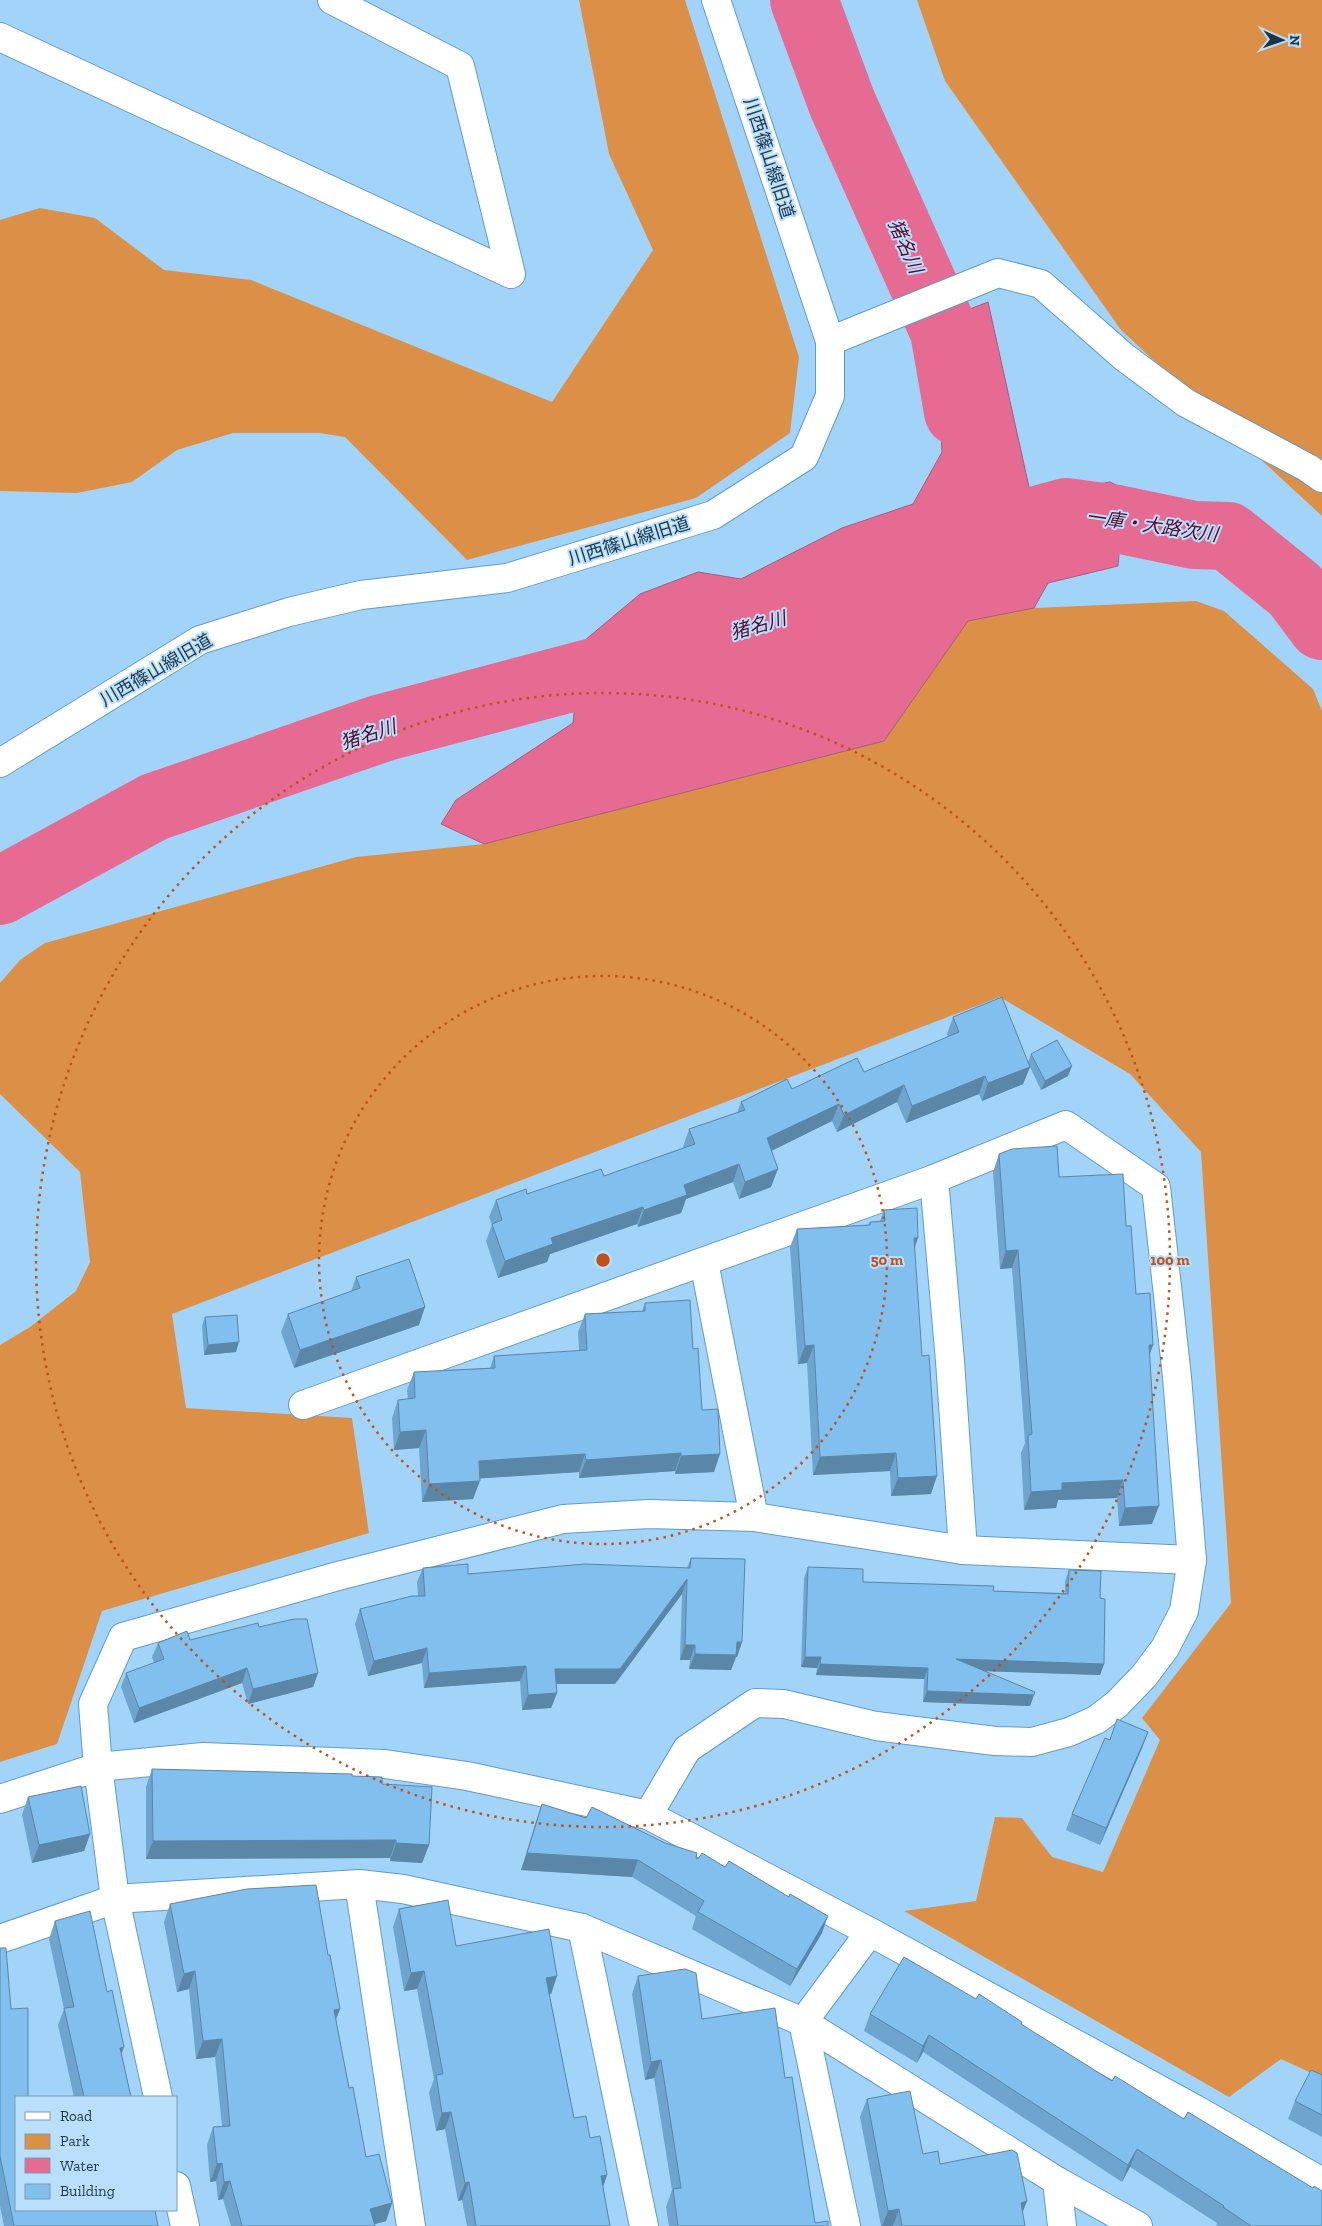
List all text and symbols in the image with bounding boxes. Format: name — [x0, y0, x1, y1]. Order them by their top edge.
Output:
north arrow — [1257, 15, 1307, 65]
text: N — [1286, 35, 1303, 46]
street label: 川西篠山線旧道 — [739, 95, 799, 221]
water label: 猪名川 — [883, 215, 928, 279]
water label: 一庫・大路次川 — [1084, 505, 1221, 546]
street label: 川西篠山線旧道 — [566, 512, 692, 570]
water label: 猪名川 — [728, 606, 791, 644]
street label: 川西篠山線旧道 — [96, 629, 216, 711]
water label: 猪名川 — [337, 714, 401, 754]
centre of rings — [594, 1251, 612, 1269]
text: 50 m — [871, 1251, 903, 1269]
text: 100 m — [1150, 1251, 1190, 1269]
legend — [15, 2096, 178, 2211]
text: Road — [60, 2107, 93, 2125]
text: Park — [60, 2132, 90, 2150]
text: Water — [60, 2157, 100, 2175]
text: Building — [60, 2182, 115, 2200]

